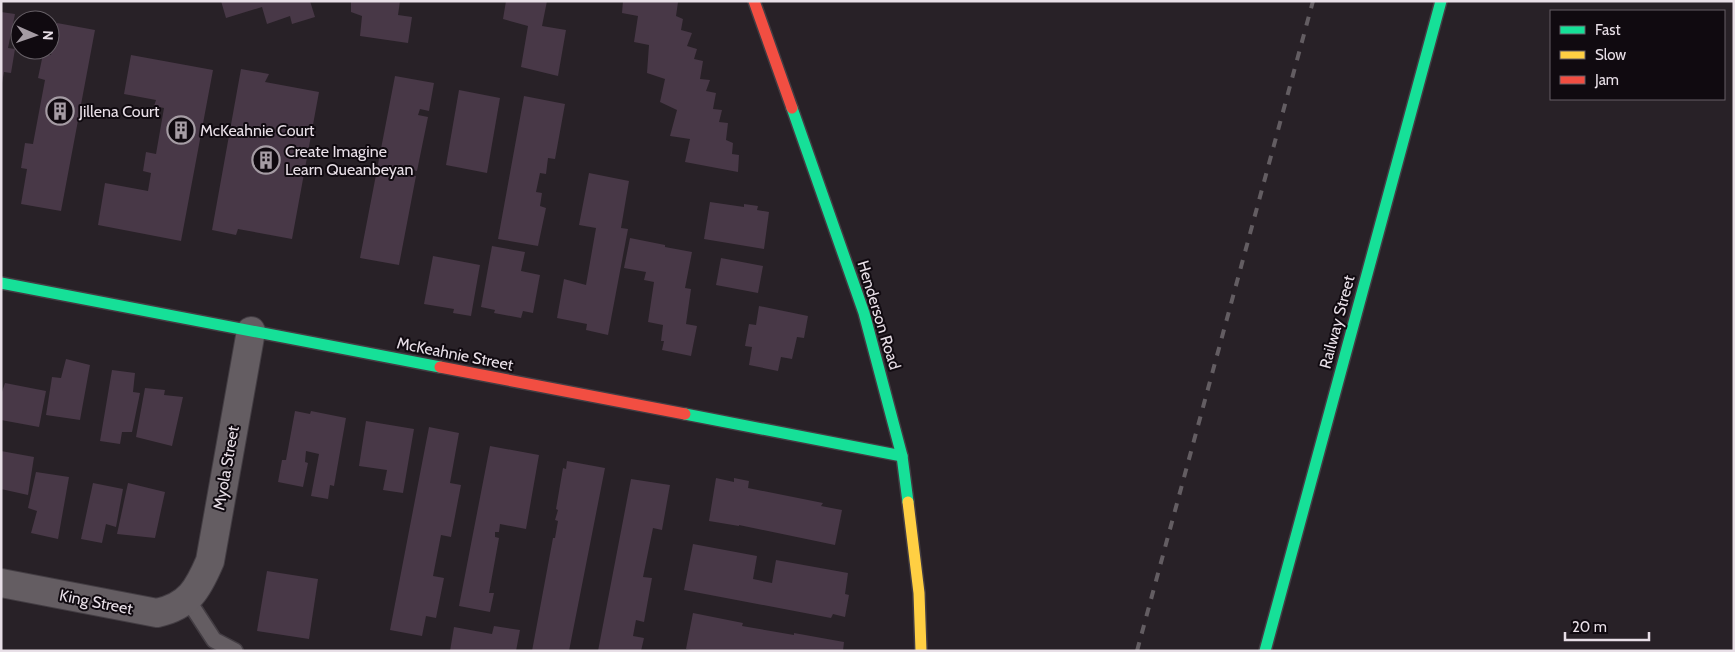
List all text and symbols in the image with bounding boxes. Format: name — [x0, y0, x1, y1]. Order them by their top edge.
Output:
north arrow — [10, 10, 60, 60]
legend — [1550, 10, 1725, 100]
text: Fast — [1595, 21, 1620, 39]
text: N — [39, 30, 57, 41]
text: Slow — [1595, 46, 1626, 64]
text: Jam — [1594, 71, 1619, 89]
building icon: Jillena Court — [45, 96, 75, 126]
place label: Jillena Court — [78, 102, 160, 121]
building icon: McKeahnie Court — [166, 115, 196, 145]
place label: McKeahnie Court — [200, 121, 315, 140]
place label: Create Imagine Learn Queanbeyan — [285, 142, 413, 179]
building icon: Create Imagine Learn Queanbeyan — [251, 145, 281, 175]
street label: Henderson Road — [853, 258, 905, 372]
street label: Railway Street — [1315, 273, 1359, 371]
street label: McKeahnie Street — [395, 333, 515, 375]
street label: Myola Street — [209, 424, 243, 512]
street label: King Street — [58, 586, 135, 619]
scale bar — [1565, 610, 1649, 642]
text: 20 m — [1572, 618, 1607, 636]

